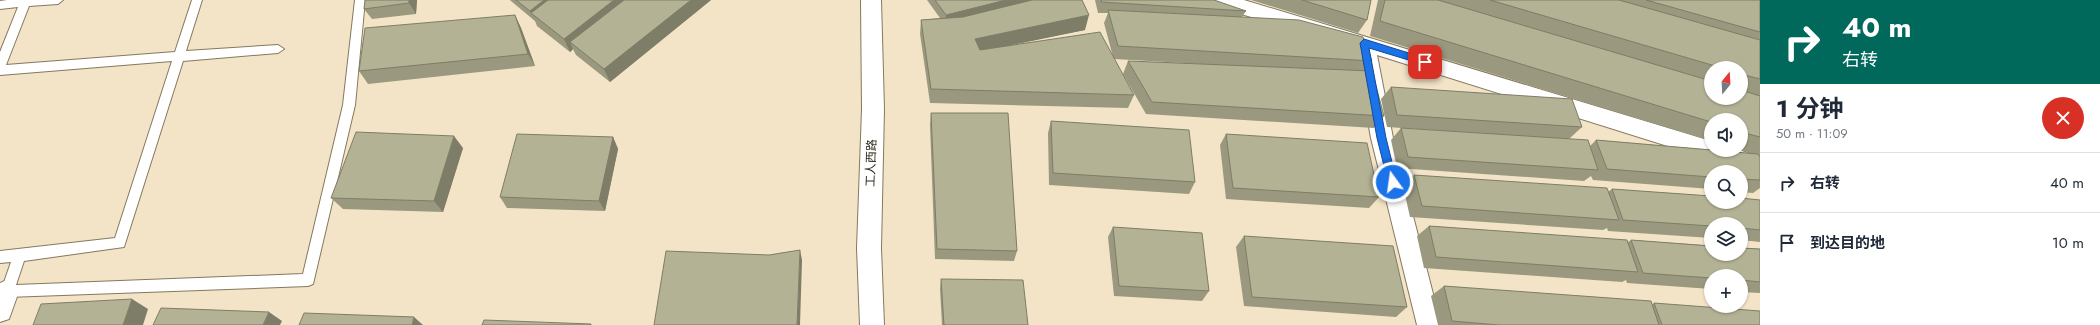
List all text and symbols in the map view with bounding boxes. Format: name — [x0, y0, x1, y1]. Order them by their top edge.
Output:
text: 40 m — [1842, 7, 1911, 48]
icon: right — [1776, 16, 1828, 68]
pin — [1408, 45, 1442, 79]
text: 右转 — [1842, 47, 1878, 73]
icon: arrive — [1414, 51, 1436, 73]
north arrow — [1704, 61, 1748, 105]
map controls — [1704, 61, 1748, 313]
text: 1 分钟 — [1776, 91, 1843, 126]
button: close — [2042, 97, 2084, 139]
button: sound — [1704, 113, 1748, 157]
text: 50 m · 11:09 — [1776, 124, 1848, 143]
street label: 工人西路 — [861, 139, 881, 187]
position arrow — [1372, 161, 1414, 203]
button: search — [1704, 165, 1748, 209]
icon: right — [1776, 172, 1798, 194]
text: 右转 — [1810, 172, 1840, 194]
text: 40 m — [2050, 172, 2084, 194]
button: layers — [1704, 217, 1748, 261]
icon: arrive — [1776, 232, 1798, 254]
text: 到达目的地 — [1810, 232, 1885, 254]
text: 10 m — [2052, 232, 2084, 254]
button: + — [1704, 269, 1748, 313]

